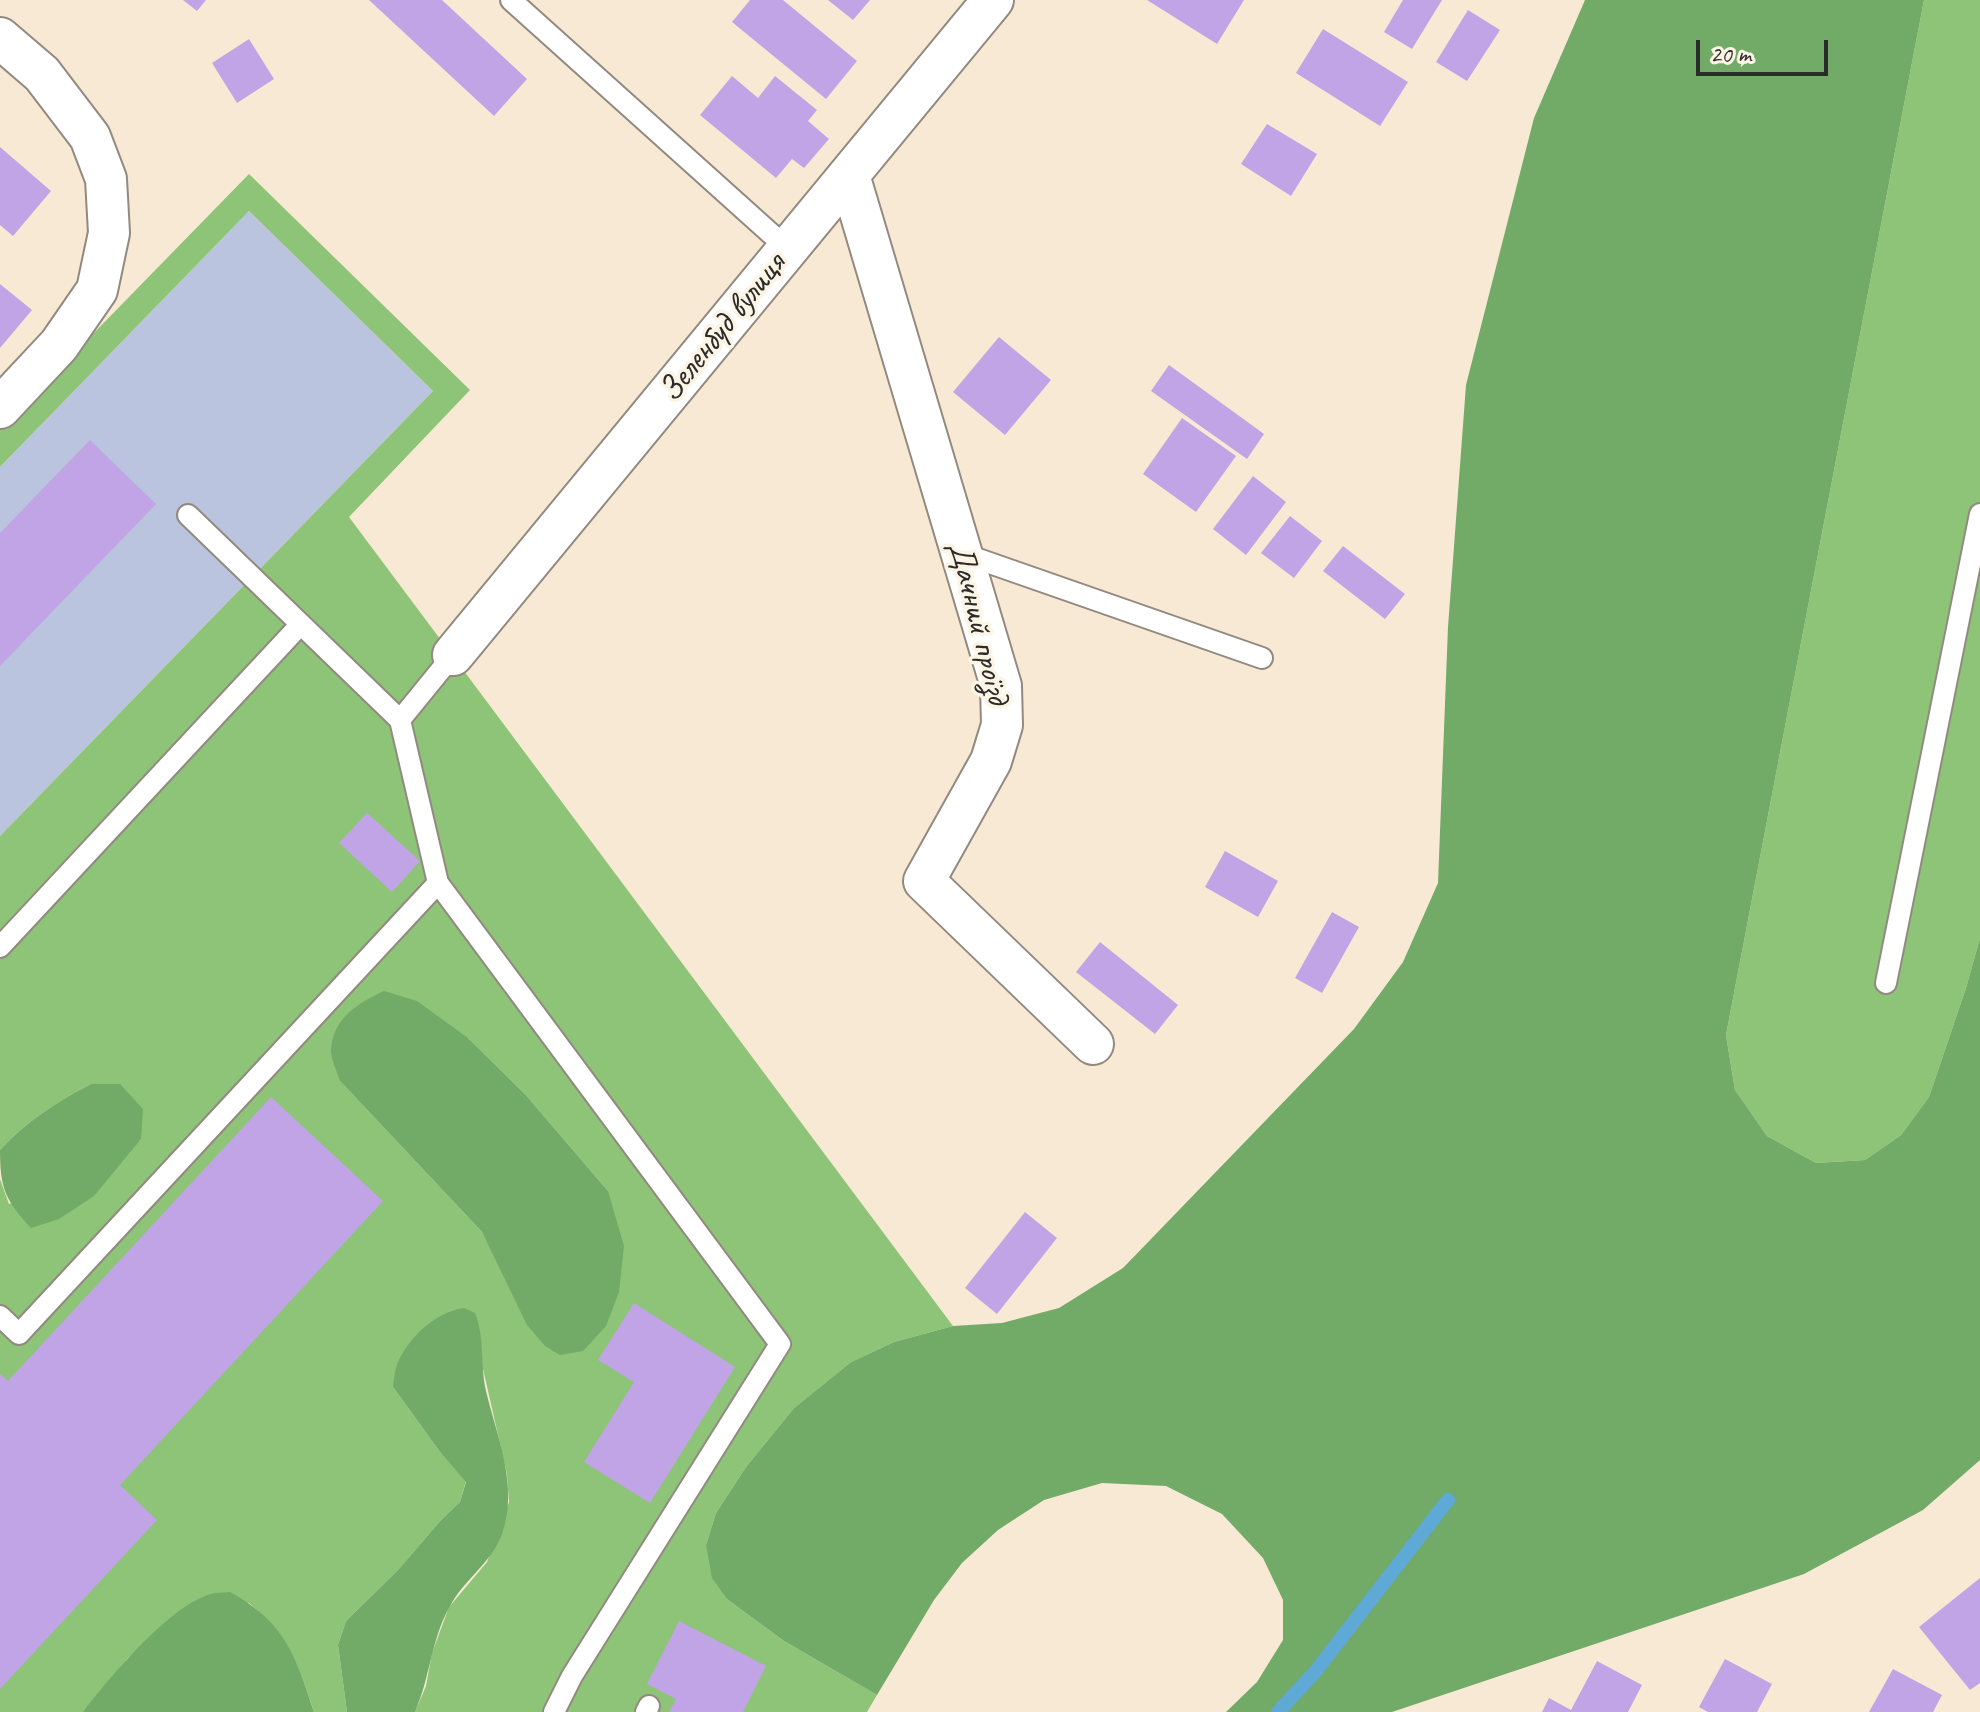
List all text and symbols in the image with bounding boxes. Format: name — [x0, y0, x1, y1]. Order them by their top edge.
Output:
scale bar — [1700, 24, 1832, 74]
text: 20 m — [1710, 39, 1751, 69]
street label: Зеленбуд вулиця — [651, 245, 795, 411]
street label: Дачний проїзд — [938, 538, 1018, 708]

